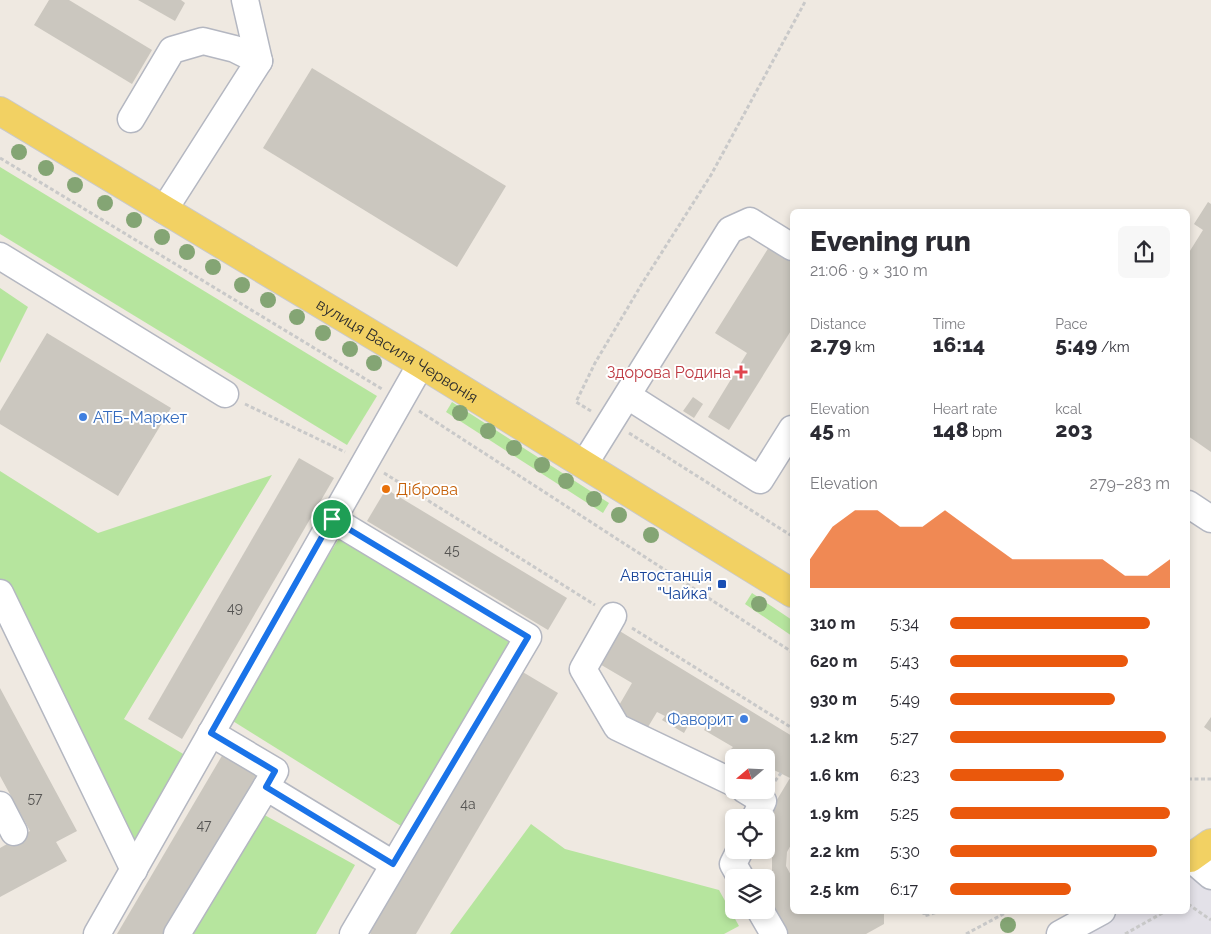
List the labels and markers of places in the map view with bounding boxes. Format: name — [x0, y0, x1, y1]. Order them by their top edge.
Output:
place label: Здорова Родина — [607, 363, 731, 382]
marker: Здорова Родина — [735, 366, 747, 378]
place label: АТБ-Маркет — [93, 408, 188, 427]
marker: АТБ-Маркет — [77, 411, 89, 423]
place label: Діброва — [396, 480, 458, 499]
marker: Діброва — [380, 483, 392, 495]
pin — [311, 498, 353, 540]
place label: Автостанція "Чайка" — [620, 566, 712, 603]
marker: Автостанція "Чайка" — [716, 578, 728, 590]
place label: Фаворит — [667, 710, 734, 729]
marker: Фаворит — [738, 713, 750, 725]

